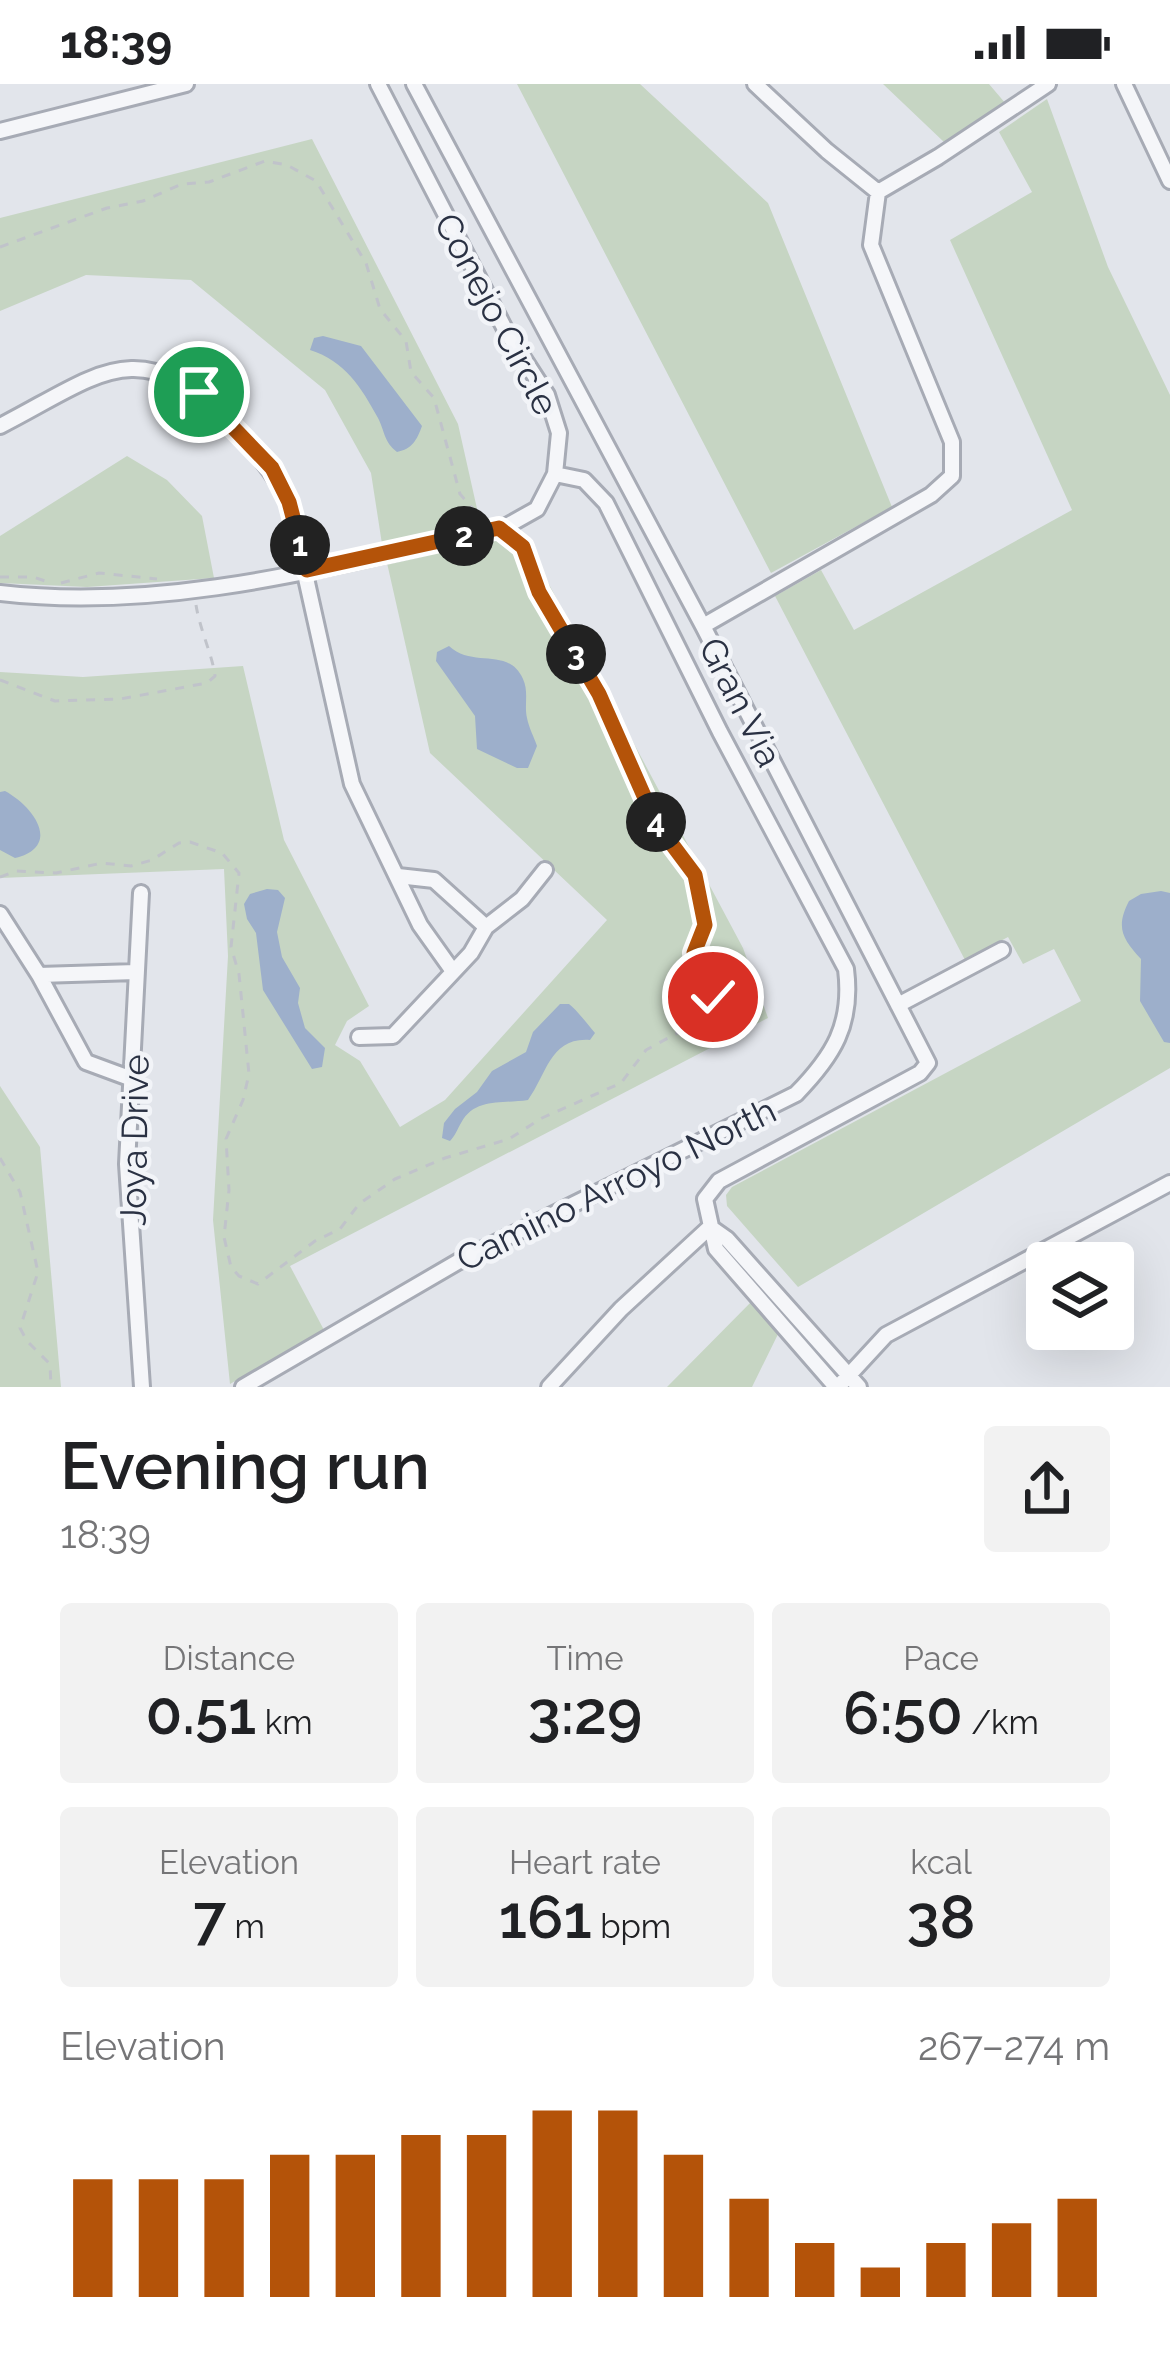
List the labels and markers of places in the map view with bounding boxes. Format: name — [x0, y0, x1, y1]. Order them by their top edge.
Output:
pin — [148, 341, 250, 443]
pin: 2 — [434, 506, 494, 566]
pin: 1 — [270, 515, 330, 575]
pin: 3 — [546, 624, 606, 684]
pin: 4 — [626, 792, 686, 852]
pin — [662, 946, 764, 1048]

